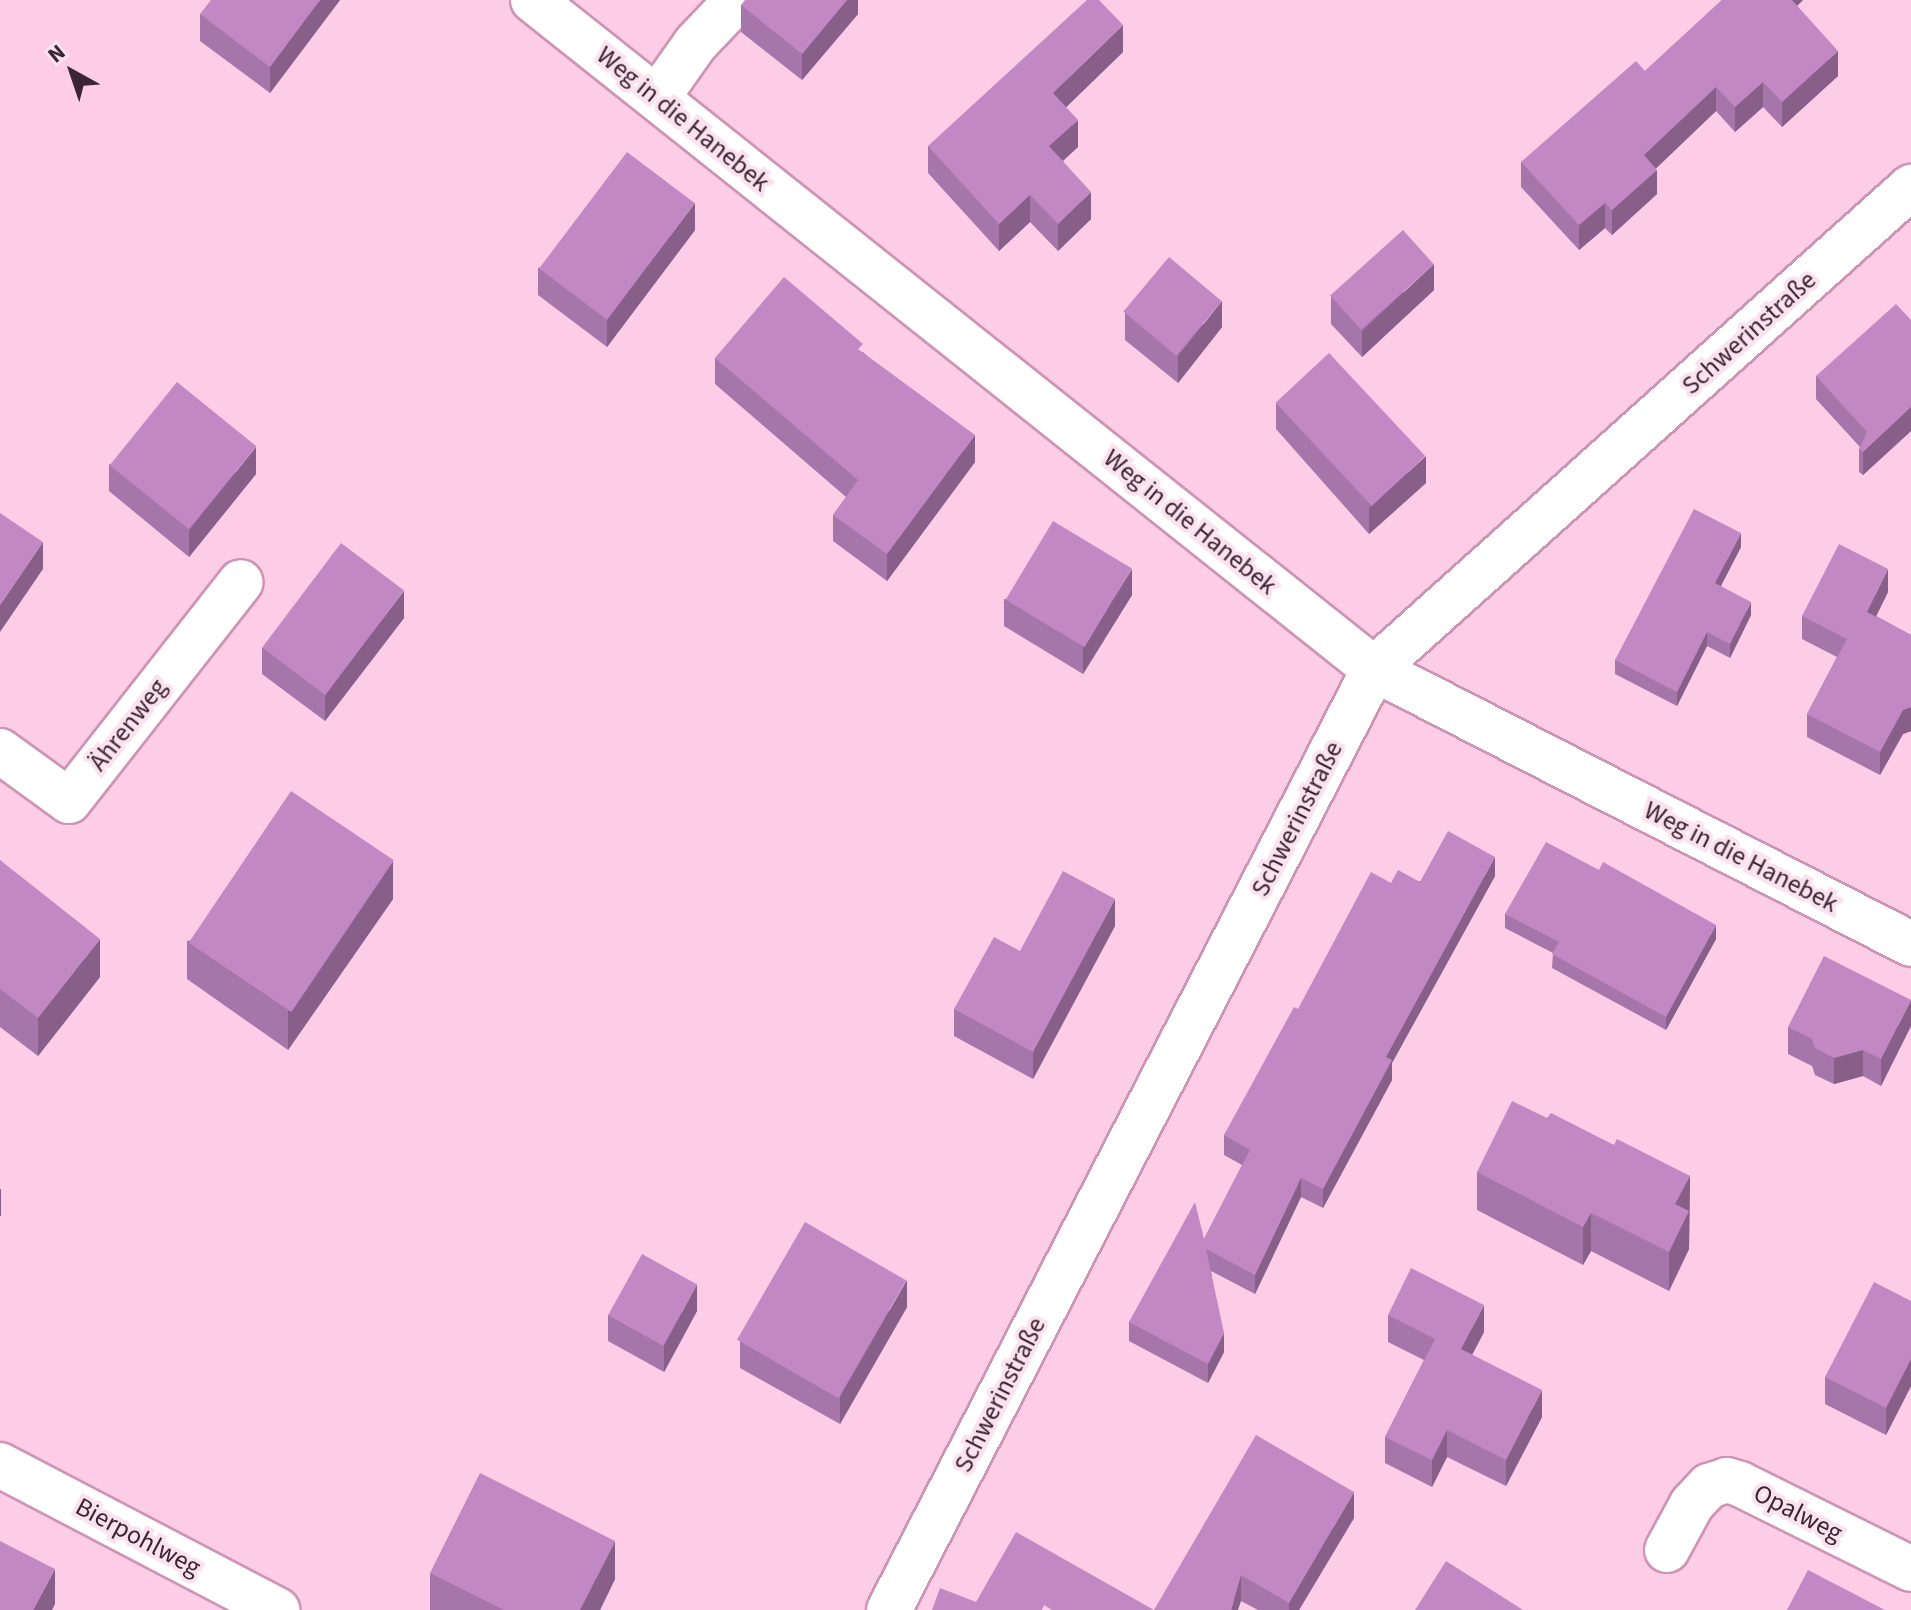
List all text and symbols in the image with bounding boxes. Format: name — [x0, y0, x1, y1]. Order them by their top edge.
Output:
north arrow — [32, 32, 112, 112]
text: N — [41, 37, 72, 71]
street label: Weg in die Hanebek — [590, 40, 776, 198]
street label: Schwerinstraße — [1676, 265, 1822, 401]
street label: Weg in die Hanebek — [1097, 443, 1283, 601]
street label: Ährenweg — [82, 673, 174, 777]
street label: Schwerinstraße — [1245, 736, 1349, 902]
street label: Weg in die Hanebek — [1639, 795, 1843, 919]
street label: Schwerinstraße — [948, 1312, 1052, 1478]
street label: Opalweg — [1748, 1477, 1848, 1549]
street label: Bierpohlweg — [70, 1491, 206, 1583]

